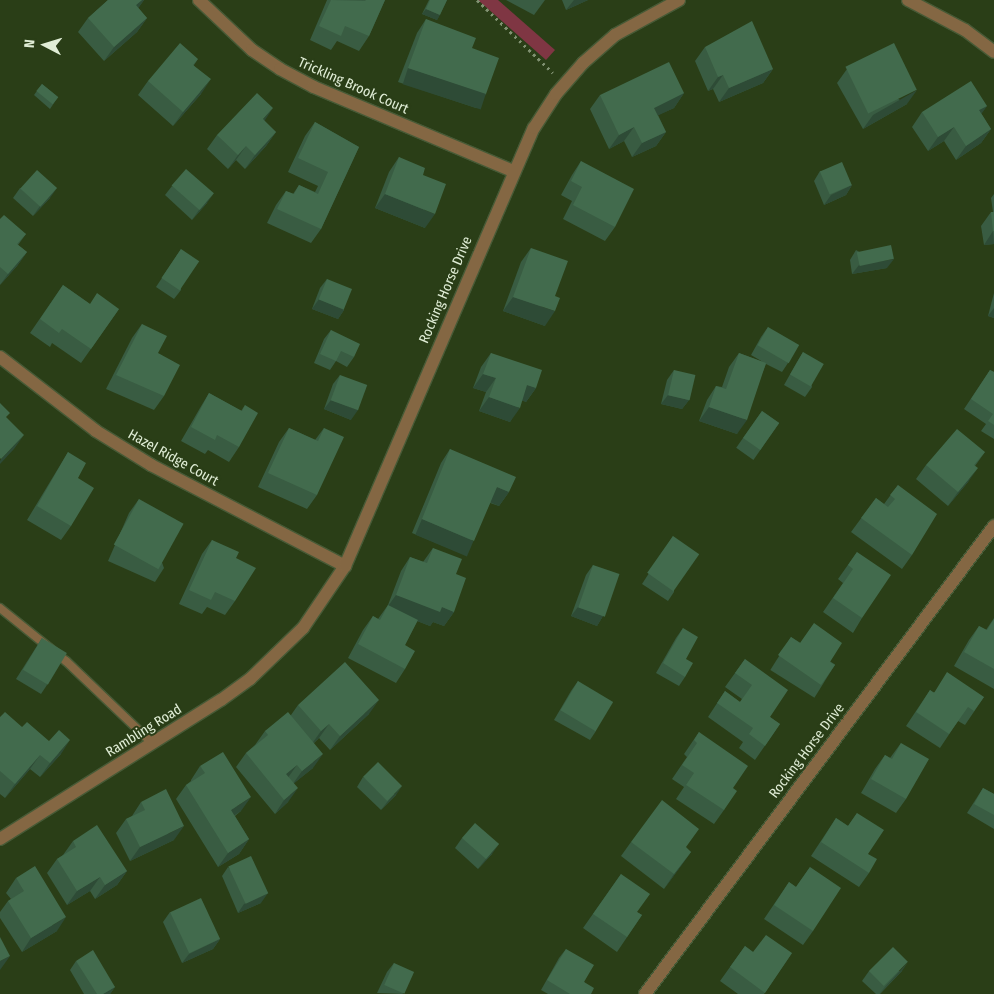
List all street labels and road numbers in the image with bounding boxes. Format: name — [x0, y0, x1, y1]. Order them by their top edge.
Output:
street label: Trickling Brook Court — [295, 54, 411, 118]
street label: Rocking Horse Drive — [416, 234, 476, 346]
street label: Hazel Ridge Court — [125, 426, 221, 490]
street label: Rocking Horse Drive — [766, 700, 848, 802]
street label: Rambling Road — [103, 701, 185, 761]

